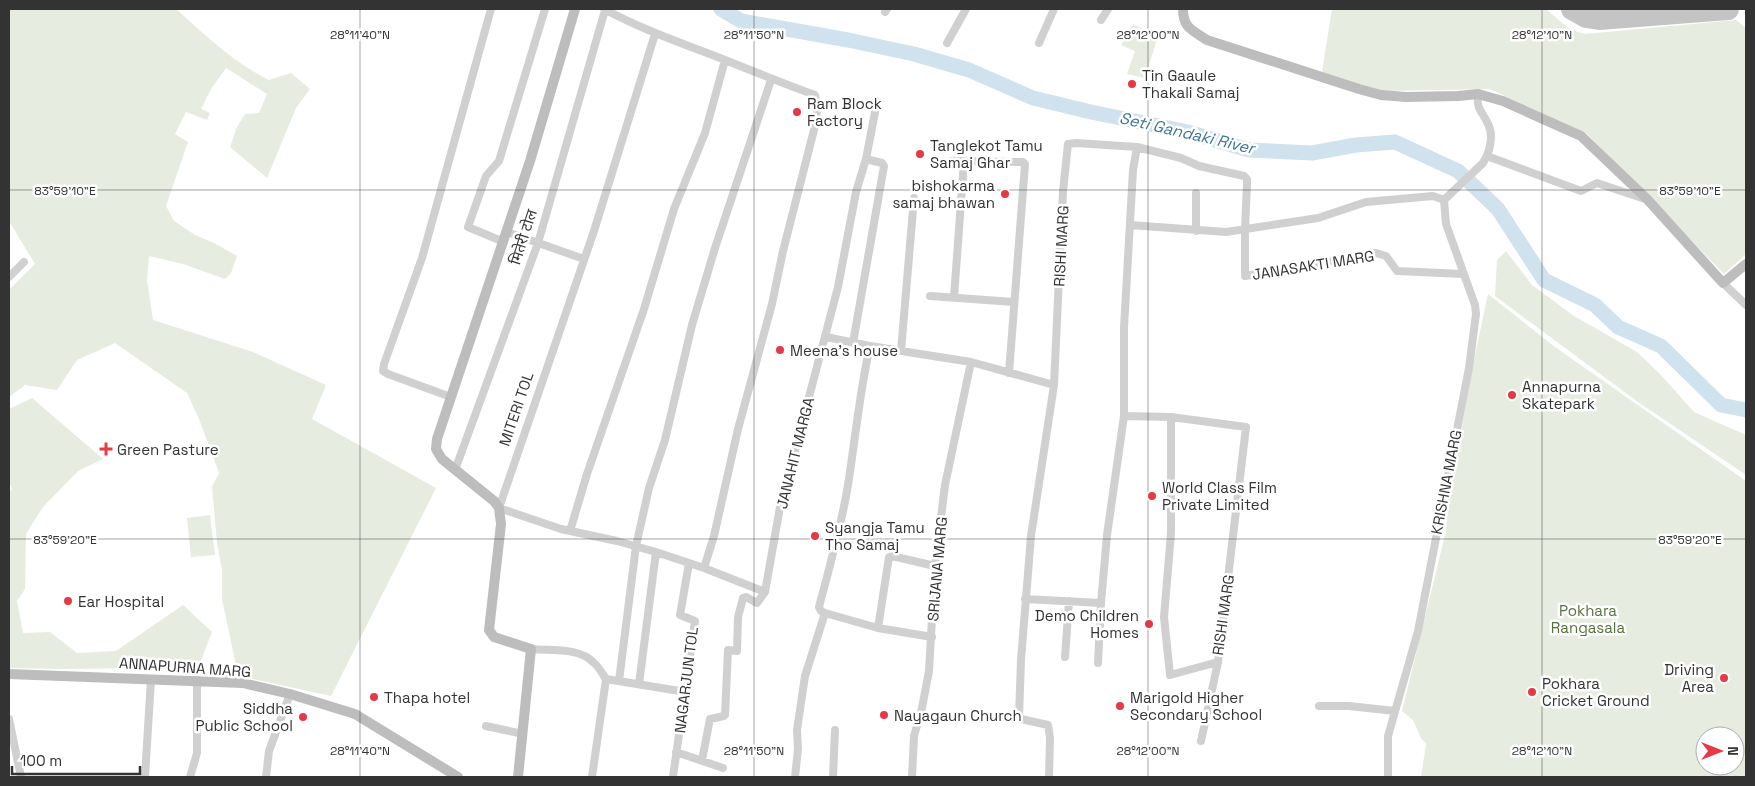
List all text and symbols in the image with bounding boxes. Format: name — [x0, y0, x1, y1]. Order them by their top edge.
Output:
text: 28°11'40"N — [330, 27, 390, 43]
text: 28°11'50"N — [724, 27, 784, 43]
text: 28°12'00"N — [1116, 27, 1180, 43]
text: 28°12'10"N — [1512, 27, 1572, 43]
place label: Tin Gaaule Thakali Samaj — [1142, 66, 1239, 102]
marker: Tin Gaaule Thakali Samaj — [1126, 78, 1138, 90]
place label: Ram Block Factory — [807, 94, 882, 130]
marker: Ram Block Factory — [791, 106, 803, 118]
water label: Seti Gandaki River — [1117, 107, 1258, 159]
place label: Tanglekot Tamu Samaj Ghar — [930, 136, 1043, 172]
marker: Tanglekot Tamu Samaj Ghar — [914, 148, 926, 160]
place label: bishokarma samaj bhawan — [892, 176, 995, 212]
text: 83°59'10"E — [34, 183, 96, 199]
text: 83°59'10"E — [1659, 183, 1721, 199]
marker: bishokarma samaj bhawan — [999, 188, 1011, 200]
street label: RISHI MARG — [1049, 205, 1073, 287]
street label: मितेरी टोल — [505, 206, 541, 267]
street label: JANASAKTI MARG — [1251, 246, 1375, 284]
place label: Meena's house — [790, 341, 898, 360]
marker: Meena's house — [774, 344, 786, 356]
street label: MITERI TOL — [494, 369, 538, 449]
place label: Annapurna Skatepark — [1522, 377, 1601, 413]
marker: Annapurna Skatepark — [1506, 389, 1518, 401]
street label: JANAHIT MARGA — [772, 395, 818, 511]
street label: KRISHNA MARG — [1427, 428, 1465, 536]
place label: Green Pasture — [117, 440, 219, 459]
marker: Green Pasture — [99, 442, 113, 456]
place label: World Class Film Private Limited — [1162, 478, 1277, 514]
marker: World Class Film Private Limited — [1146, 490, 1158, 502]
street label: SRIJANA MARG — [923, 516, 951, 622]
place label: Syangja Tamu Tho Samaj — [825, 518, 925, 554]
marker: Syangja Tamu Tho Samaj — [809, 530, 821, 542]
text: 83°59'20"E — [33, 532, 97, 548]
text: 83°59'20"E — [1658, 532, 1722, 548]
street label: RISHI MARG — [1208, 573, 1238, 657]
place label: Ear Hospital — [78, 592, 164, 611]
marker: Ear Hospital — [62, 595, 74, 607]
park label: Pokhara Rangasala — [1551, 601, 1625, 637]
place label: Demo Children Homes — [1035, 606, 1139, 642]
marker: Demo Children Homes — [1143, 618, 1155, 630]
street label: NAGARJUN TOL — [670, 626, 702, 734]
street label: ANNAPURNA MARG — [118, 653, 252, 681]
place label: Driving Area — [1664, 660, 1714, 696]
marker: Driving Area — [1718, 672, 1730, 684]
place label: Pokhara Cricket Ground — [1542, 674, 1650, 710]
marker: Pokhara Cricket Ground — [1526, 686, 1538, 698]
place label: Thapa hotel — [384, 688, 470, 707]
place label: Marigold Higher Secondary School — [1130, 688, 1262, 724]
marker: Thapa hotel — [368, 691, 380, 703]
place label: Siddha Public School — [195, 699, 293, 735]
marker: Marigold Higher Secondary School — [1114, 700, 1126, 712]
place label: Nayagaun Church — [894, 706, 1022, 725]
marker: Nayagaun Church — [878, 709, 890, 721]
marker: Siddha Public School — [297, 711, 309, 723]
north arrow — [1695, 726, 1745, 776]
text: 28°11'40"N — [330, 743, 390, 759]
text: 28°11'50"N — [724, 743, 784, 759]
text: 28°12'00"N — [1116, 743, 1180, 759]
text: 28°12'10"N — [1512, 743, 1572, 759]
scale bar — [12, 744, 140, 776]
text: N — [1724, 746, 1742, 756]
text: 100 m — [20, 751, 62, 770]

